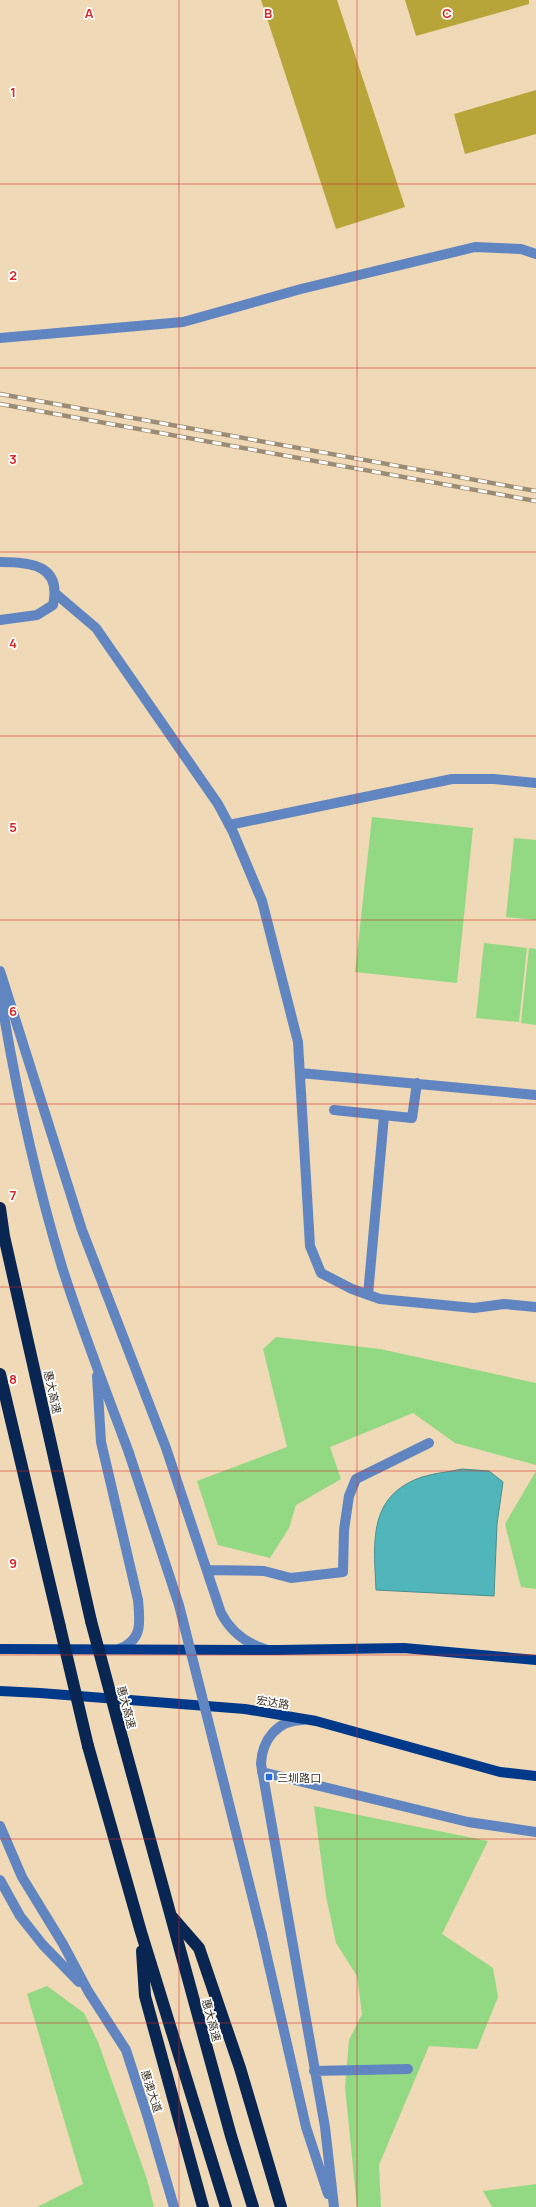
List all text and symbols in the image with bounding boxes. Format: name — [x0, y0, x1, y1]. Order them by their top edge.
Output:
text: A — [85, 4, 94, 22]
text: B — [264, 4, 272, 22]
text: C — [442, 4, 452, 22]
text: 1 — [10, 83, 16, 101]
text: 2 — [9, 266, 17, 284]
text: 3 — [9, 450, 17, 468]
text: 4 — [9, 634, 17, 652]
text: 5 — [9, 818, 17, 836]
text: 6 — [9, 1002, 17, 1020]
text: 7 — [10, 1186, 17, 1204]
street label: 惠大高速 — [41, 1369, 65, 1415]
text: 8 — [9, 1370, 17, 1388]
text: 9 — [9, 1554, 17, 1572]
street label: 惠大高速 — [114, 1684, 140, 1730]
street label: 宏达路 — [256, 1692, 290, 1712]
place label: 三圳路口 — [277, 1770, 321, 1785]
marker: 三圳路口 — [264, 1772, 274, 1782]
street label: 惠大高速 — [199, 1997, 225, 2043]
street label: 惠澳大道 — [138, 2068, 166, 2114]

